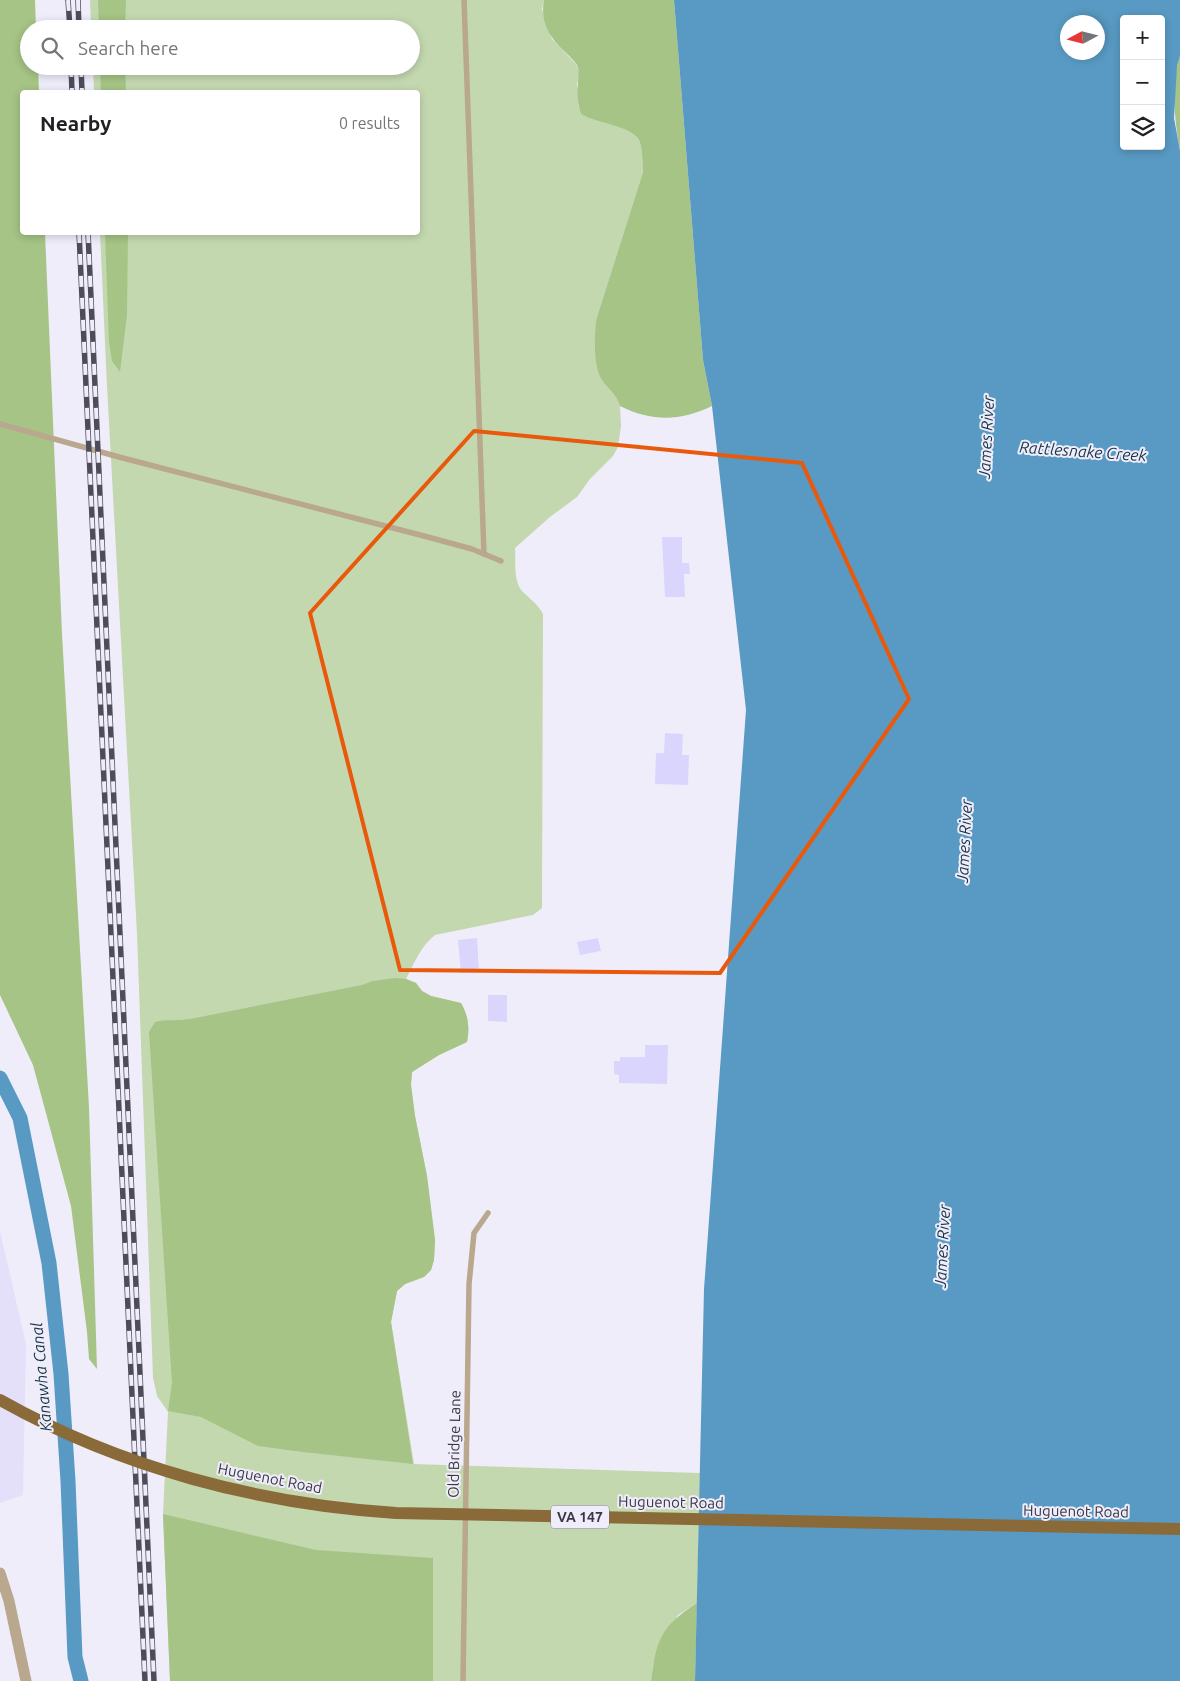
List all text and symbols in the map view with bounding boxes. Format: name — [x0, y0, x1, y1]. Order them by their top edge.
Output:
north arrow — [1060, 15, 1105, 60]
map controls — [1120, 15, 1165, 150]
button: + — [1120, 15, 1165, 60]
search box — [20, 20, 420, 75]
icon: search — [38, 34, 66, 62]
text: Search here — [78, 37, 178, 59]
button: − — [1120, 60, 1165, 105]
button: layers — [1120, 105, 1165, 150]
text: Nearby — [40, 111, 111, 135]
text: 0 results — [339, 114, 400, 132]
water label: James River — [975, 394, 997, 480]
water label: Rattlesnake Creek — [1019, 438, 1148, 464]
water label: James River — [953, 798, 975, 884]
water label: James River — [931, 1203, 953, 1289]
water label: Kanawha Canal — [27, 1321, 55, 1432]
street label: Old Bridge Lane — [445, 1390, 463, 1498]
street label: Huguenot Road — [216, 1460, 324, 1496]
street label: Huguenot Road — [618, 1493, 724, 1511]
street label: Huguenot Road — [1023, 1502, 1129, 1520]
road number: VA 147 — [551, 1505, 609, 1528]

